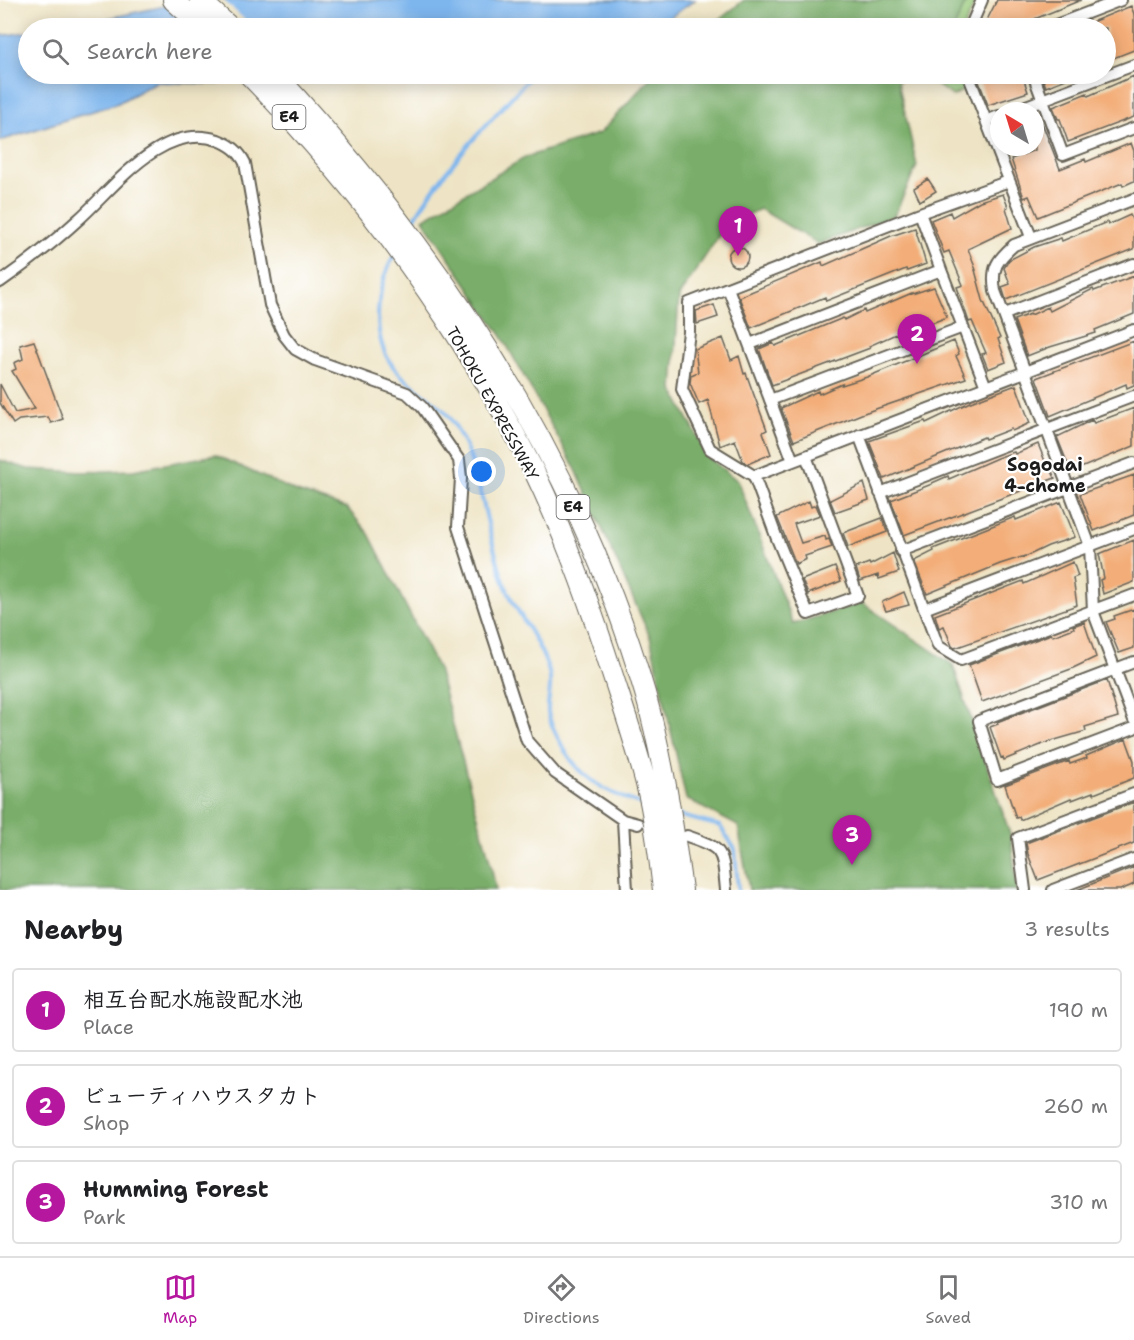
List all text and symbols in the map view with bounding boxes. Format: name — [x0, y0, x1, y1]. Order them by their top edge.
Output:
search box — [18, 18, 1116, 84]
icon: search — [39, 35, 72, 68]
text: Search here — [87, 37, 213, 66]
north arrow — [990, 102, 1044, 156]
road number: E4 — [272, 105, 306, 129]
pin: 1 — [718, 206, 758, 256]
pin: 2 — [898, 314, 936, 364]
street label: TOHOKU EXPRESSWAY — [442, 323, 544, 484]
district label: Sogodai 4-chome — [1004, 453, 1086, 498]
your location — [467, 457, 496, 486]
road number: E4 — [556, 495, 590, 519]
pin: 3 — [832, 816, 872, 865]
text: Nearby — [24, 912, 123, 947]
text: 3 results — [1024, 916, 1110, 942]
text: 相互台配水施設配水池 — [83, 985, 303, 1014]
text: 1 — [41, 997, 50, 1023]
text: 190 m — [1049, 997, 1108, 1023]
text: Place — [83, 1014, 134, 1040]
text: ビューティハウスタカト — [83, 1081, 321, 1110]
text: 2 — [39, 1093, 53, 1119]
text: 260 m — [1043, 1093, 1108, 1119]
text: Shop — [83, 1110, 130, 1136]
text: Humming Forest — [83, 1175, 269, 1204]
text: 3 — [39, 1189, 53, 1215]
text: 310 m — [1049, 1189, 1108, 1215]
text: Park — [83, 1204, 126, 1230]
tab: Map — [163, 1271, 197, 1328]
tab: Directions — [523, 1271, 600, 1328]
tab: Saved — [926, 1271, 971, 1328]

